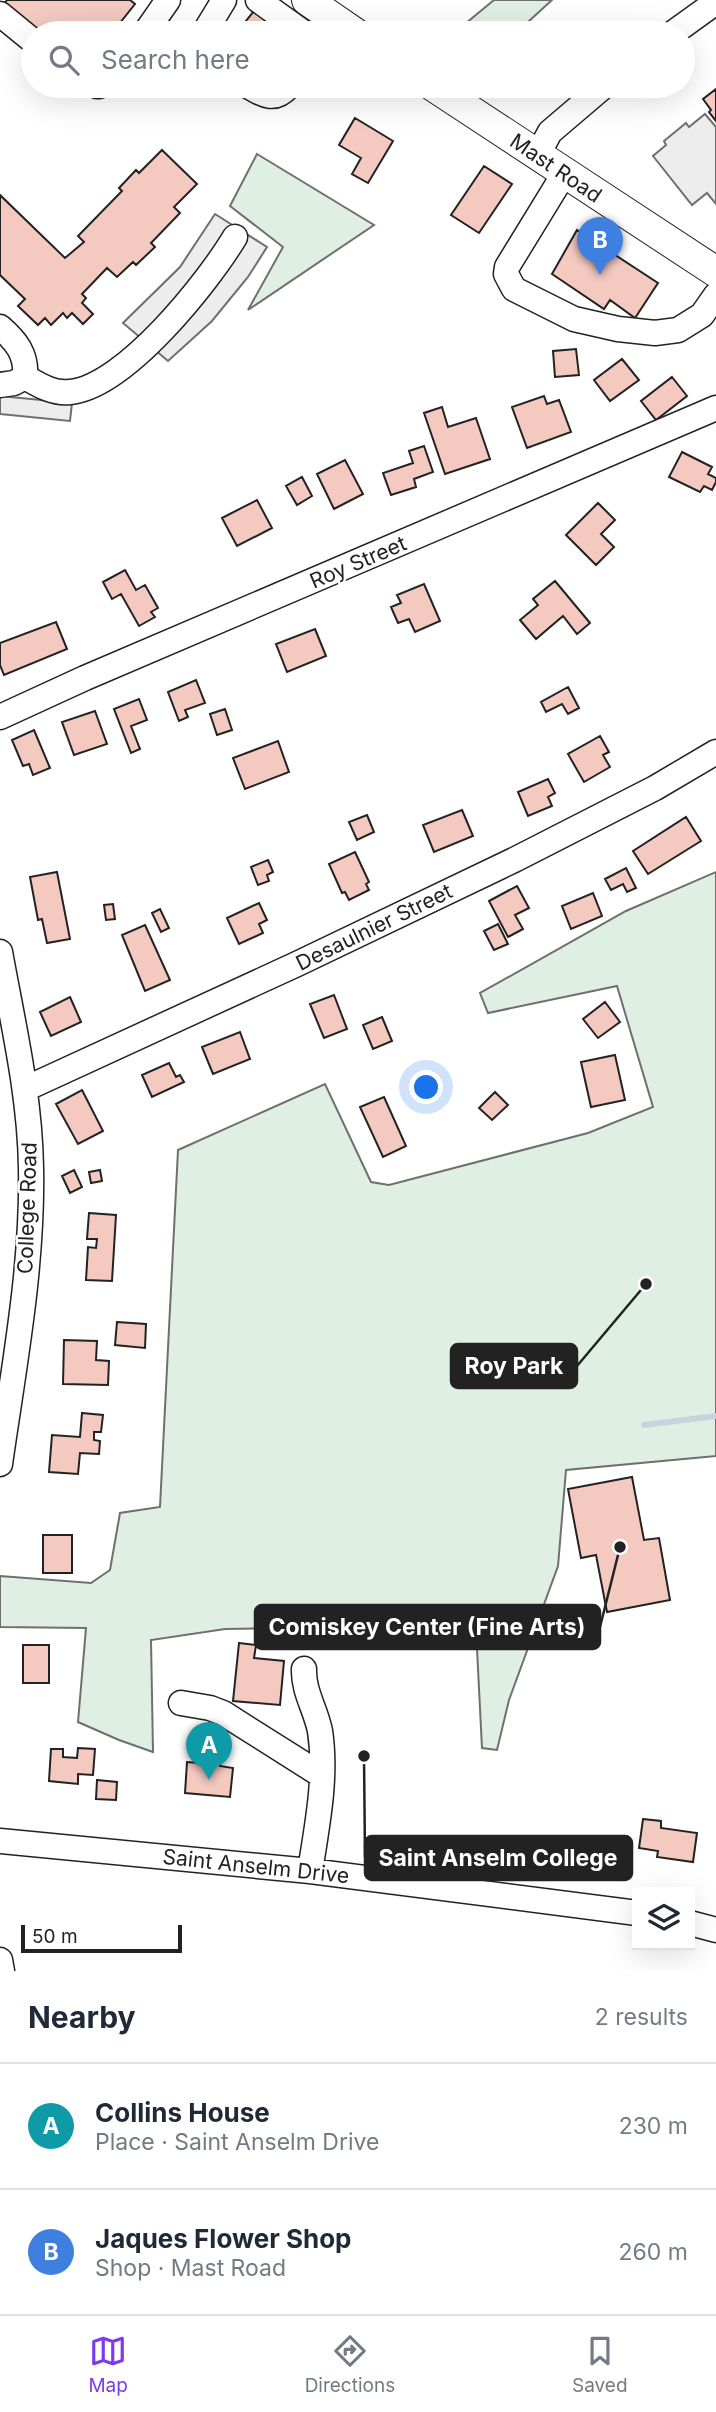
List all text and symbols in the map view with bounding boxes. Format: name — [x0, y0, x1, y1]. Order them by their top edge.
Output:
search box — [21, 21, 695, 98]
icon: search — [45, 41, 83, 79]
text: Search here — [101, 44, 250, 75]
street label: Mast Road — [505, 128, 607, 208]
pin: B — [577, 217, 623, 275]
street label: Roy Street — [306, 530, 410, 594]
street label: Desaulnier Street — [292, 878, 456, 976]
your location — [409, 1070, 443, 1104]
street label: College Road — [12, 1142, 42, 1274]
callout: Roy Park — [451, 1344, 577, 1388]
text: Roy Park — [465, 1352, 564, 1380]
callout: Comiskey Center (Fine Arts) — [255, 1605, 600, 1649]
text: Comiskey Center (Fine Arts) — [268, 1613, 586, 1641]
pin: A — [186, 1722, 232, 1780]
callout: Saint Anselm College — [365, 1836, 632, 1880]
street label: Saint Anselm Drive — [162, 1844, 350, 1888]
text: Saint Anselm College — [378, 1844, 618, 1872]
map controls — [632, 1887, 695, 1950]
button: layers — [632, 1887, 695, 1950]
scale bar — [21, 1922, 182, 1954]
text: 50 m — [32, 1925, 78, 1948]
text: Nearby — [28, 1999, 136, 2035]
text: 2 results — [595, 2003, 688, 2031]
text: Collins House — [95, 2097, 270, 2128]
text: A — [42, 2112, 60, 2140]
text: 230 m — [619, 2112, 688, 2140]
text: Place · Saint Anselm Drive — [95, 2128, 379, 2156]
text: Jaques Flower Shop — [95, 2223, 352, 2254]
text: B — [43, 2238, 59, 2266]
text: 260 m — [619, 2238, 688, 2266]
text: Shop · Mast Road — [95, 2254, 286, 2282]
tab: Map — [88, 2332, 128, 2397]
tab: Directions — [305, 2332, 395, 2397]
tab: Saved — [572, 2332, 628, 2397]

